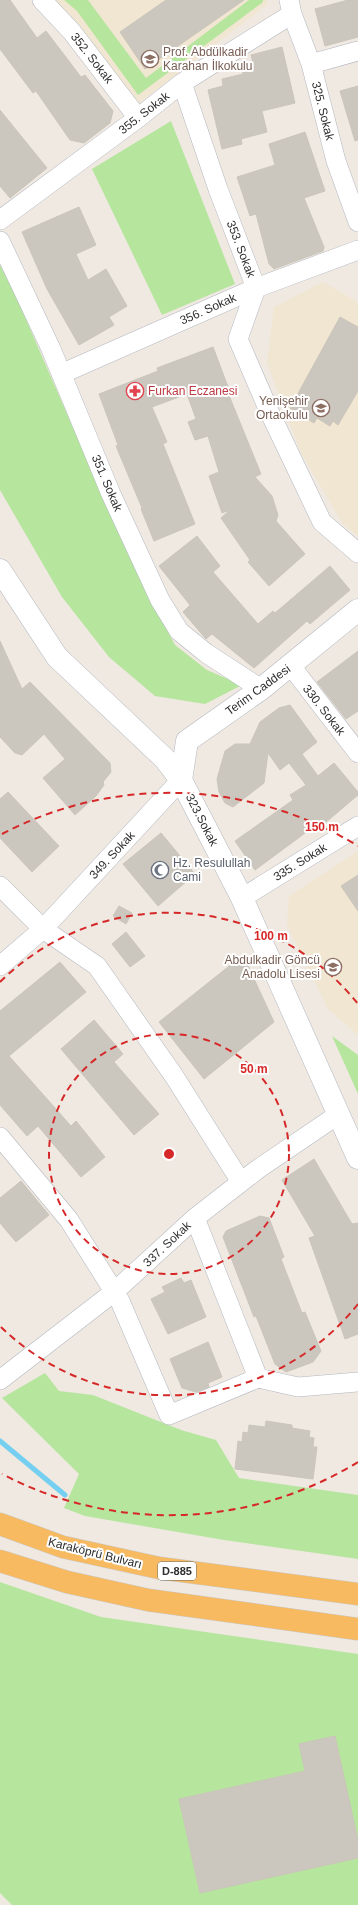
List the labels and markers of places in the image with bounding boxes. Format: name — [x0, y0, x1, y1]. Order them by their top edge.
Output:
place label: Prof. Abdülkadir Karahan İlkokulu — [163, 45, 252, 73]
school or university icon: Prof. Abdülkadir Karahan İlkokulu — [140, 49, 160, 69]
pharmacy icon: Furkan Eczanesi — [125, 381, 145, 401]
place label: Furkan Eczanesi — [148, 384, 237, 398]
place label: Yenişehir Ortaokulu — [256, 394, 308, 422]
school or university icon: Yenişehir Ortaokulu — [311, 398, 331, 418]
place label: Hz. Resulullah Cami — [173, 856, 250, 884]
mosque icon: Hz. Resulullah Cami — [150, 860, 170, 880]
place label: Abdulkadir Göncü Anadolu Lisesi — [225, 953, 320, 981]
school or university icon: Abdulkadir Göncü Anadolu Lisesi — [323, 957, 343, 977]
centre of rings — [162, 1147, 176, 1161]

